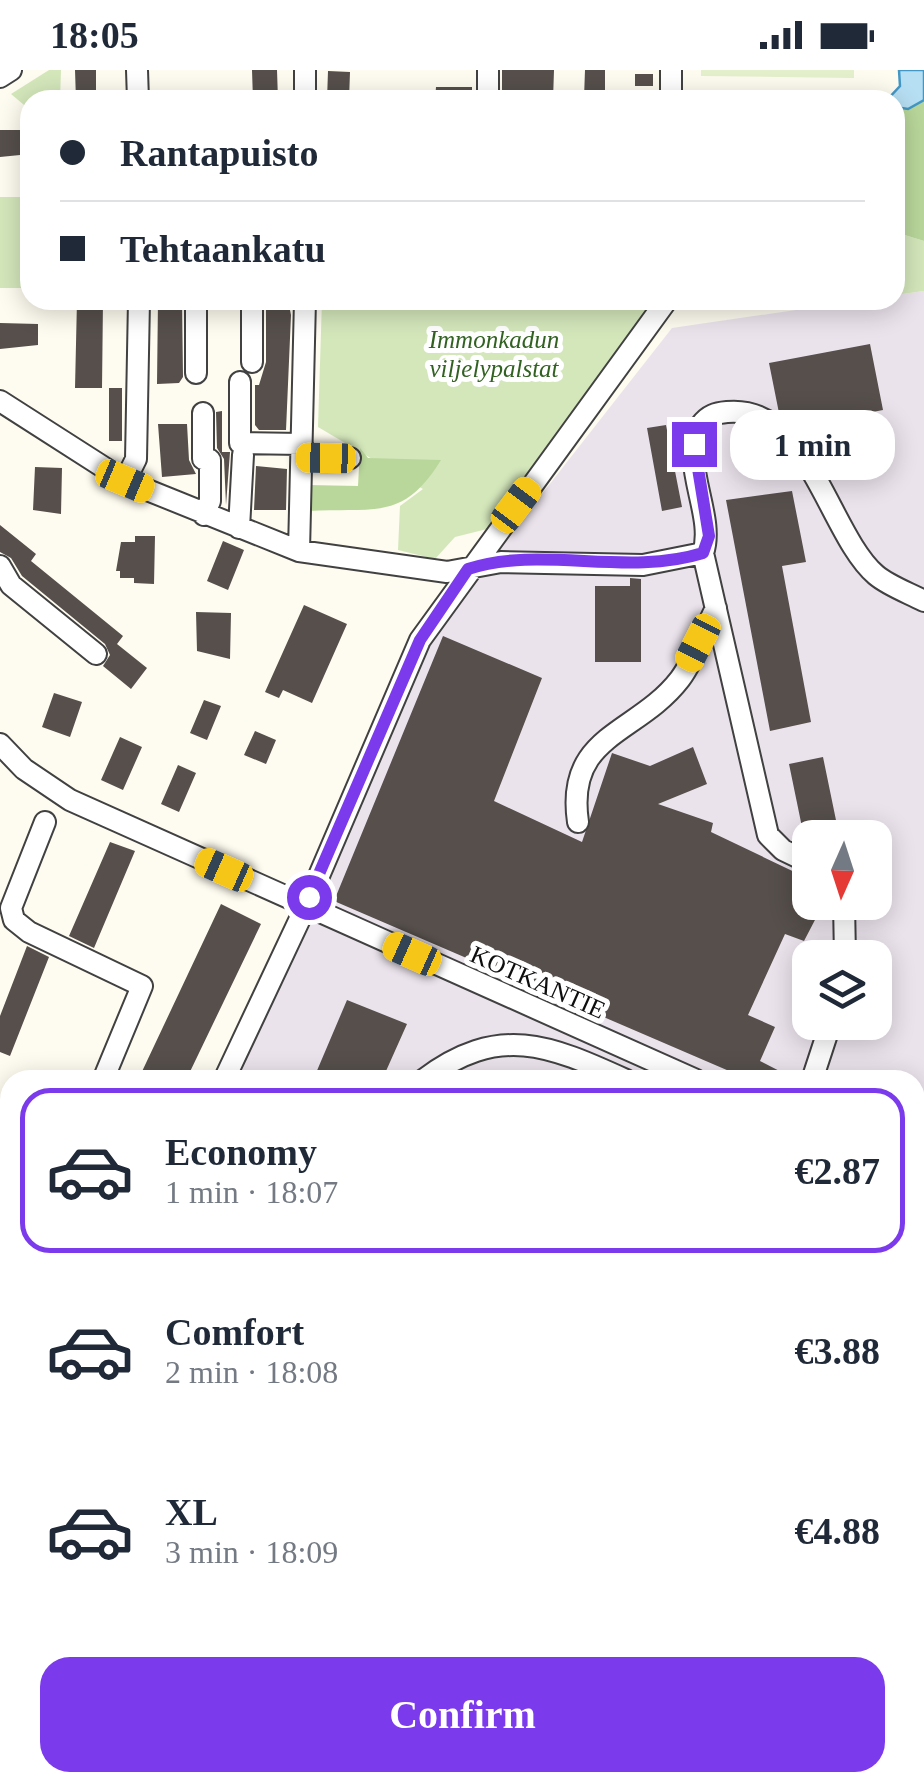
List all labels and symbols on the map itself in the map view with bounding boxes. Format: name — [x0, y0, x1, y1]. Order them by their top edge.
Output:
park label: Immonkadun viljelypalstat — [428, 326, 560, 382]
callout: 1 min — [729, 409, 894, 479]
route end — [672, 422, 717, 467]
car — [296, 442, 356, 474]
car — [92, 455, 158, 507]
car — [486, 472, 546, 538]
car — [671, 609, 725, 677]
north arrow — [792, 820, 892, 920]
car — [190, 844, 258, 896]
route start — [287, 875, 332, 920]
car — [378, 928, 446, 980]
street label: KOTKANTIE — [467, 940, 609, 1024]

